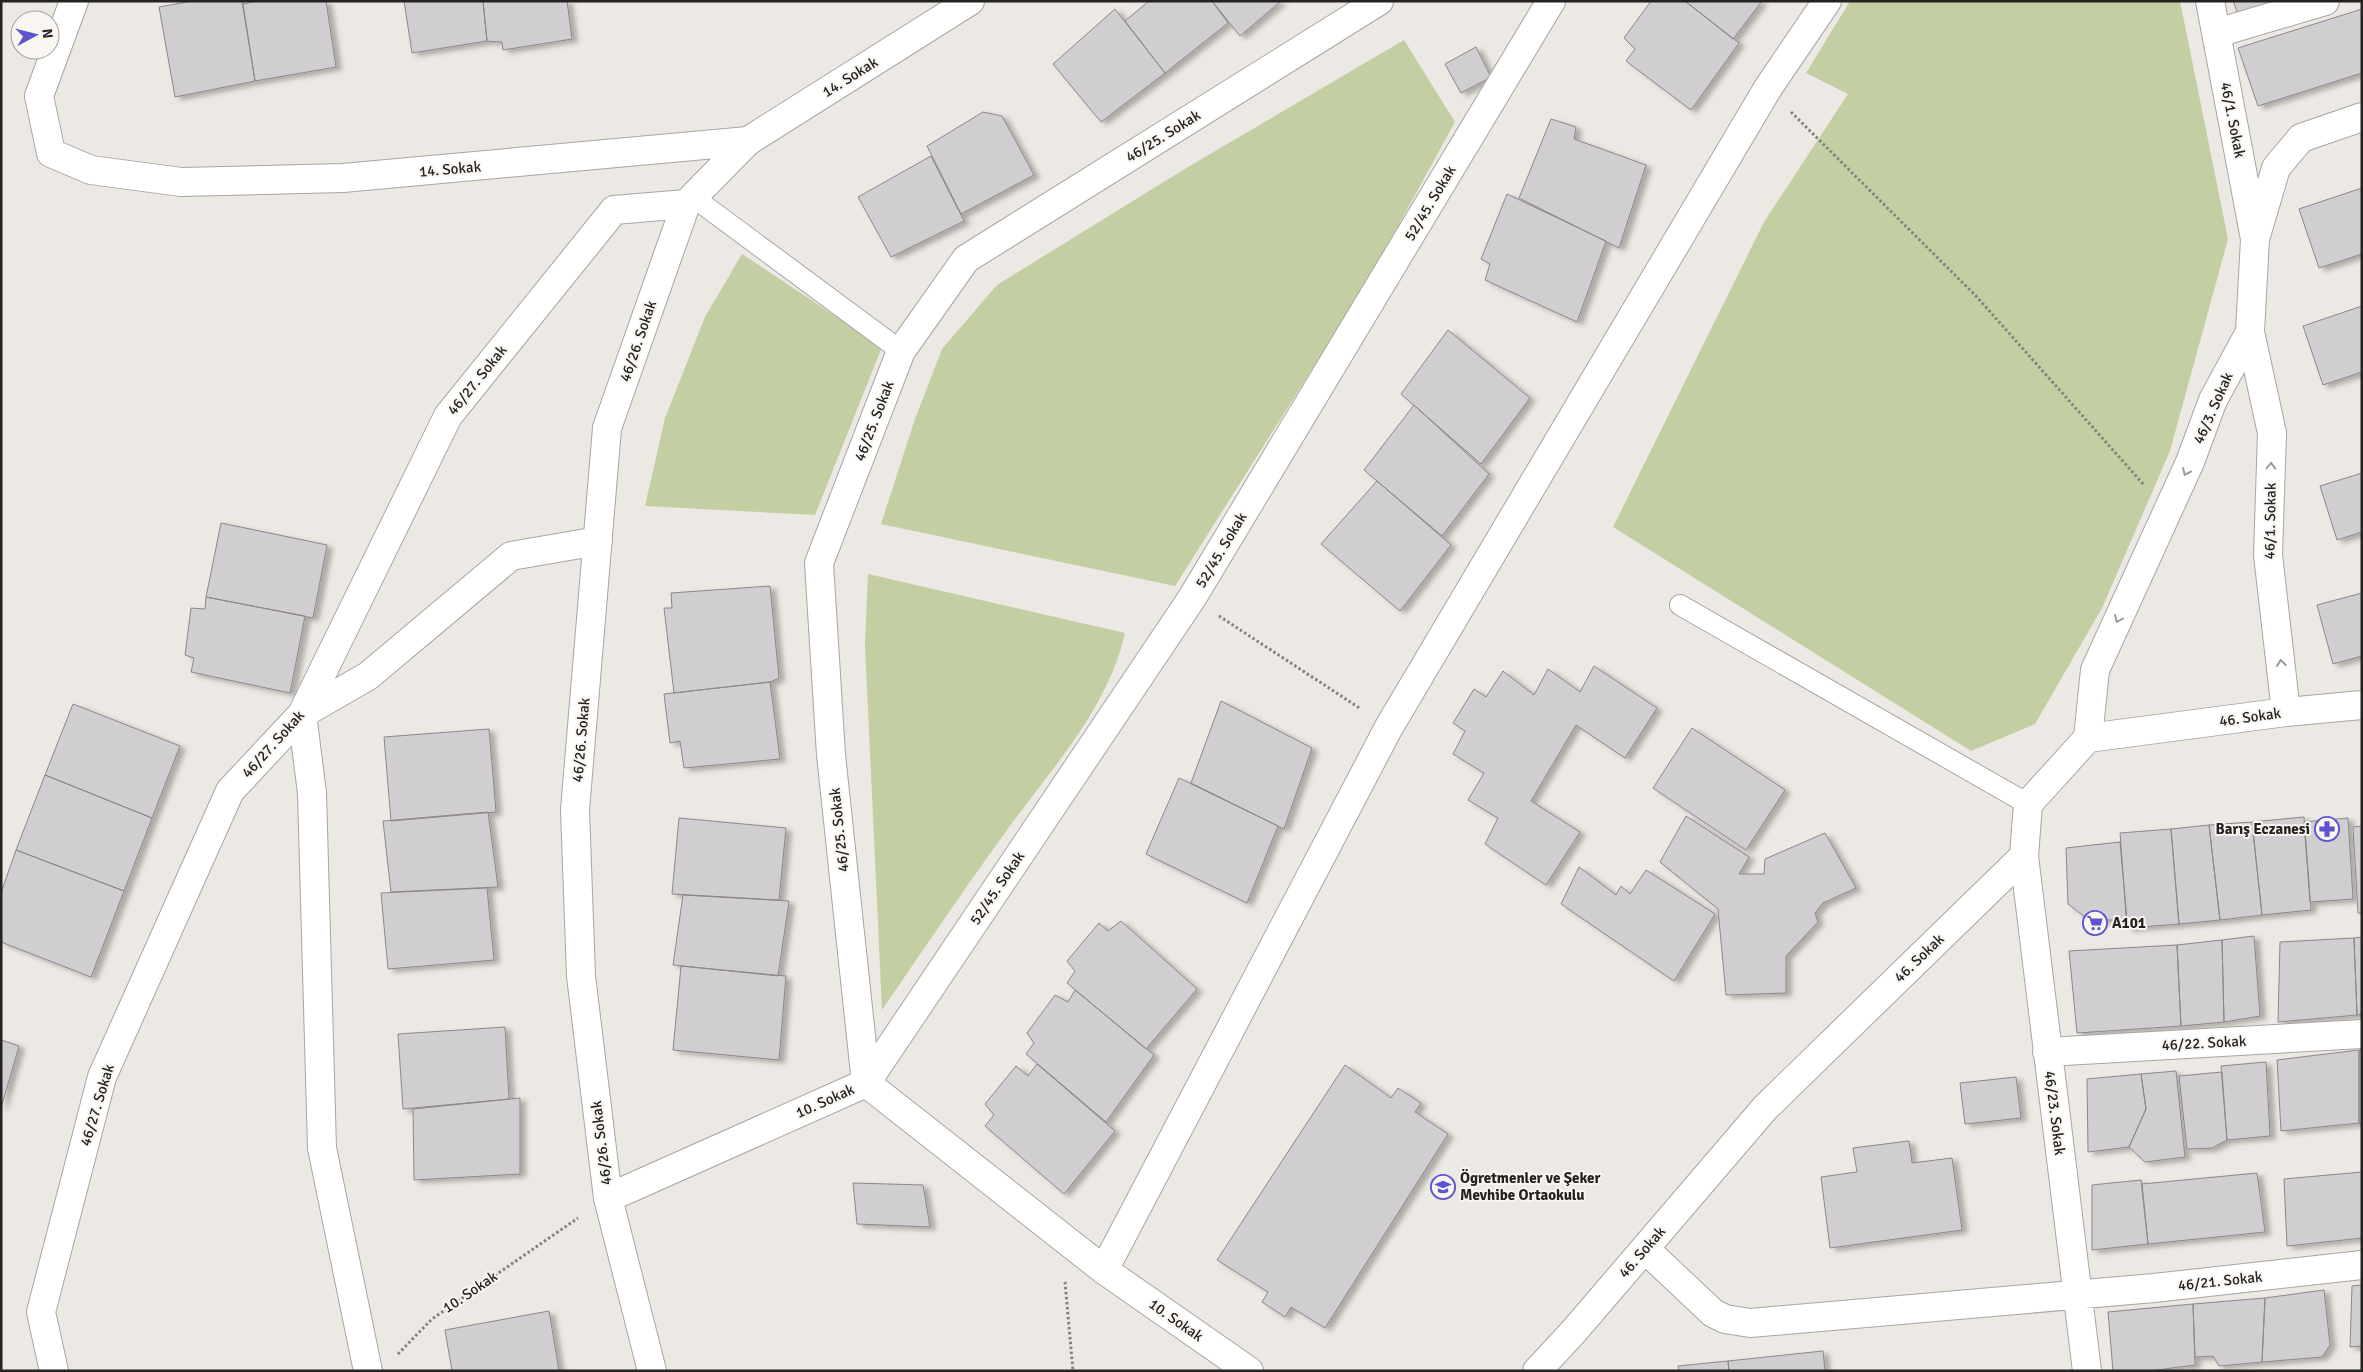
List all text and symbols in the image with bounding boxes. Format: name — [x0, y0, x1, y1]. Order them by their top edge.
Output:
north arrow — [10, 10, 60, 60]
text: N — [38, 28, 56, 39]
street label: 14. Sokak — [819, 53, 882, 101]
street label: 46/1. Sokak — [2217, 81, 2249, 160]
street label: 46/25. Sokak — [1122, 106, 1204, 166]
street label: 14. Sokak — [418, 157, 482, 181]
street label: 52/45. Sokak — [1400, 162, 1460, 244]
street label: 46/26. Sokak — [616, 298, 660, 384]
street label: 46/27. Sokak — [443, 341, 511, 419]
street label: 46/3. Sokak — [2189, 369, 2237, 447]
street label: 46/25. Sokak — [850, 378, 898, 464]
one-way arrow — [2266, 462, 2276, 470]
one-way arrow — [2182, 466, 2192, 475]
street label: 46/1. Sokak — [2260, 482, 2280, 559]
street label: 52/45. Sokak — [1191, 509, 1251, 591]
one-way arrow — [2114, 614, 2124, 623]
one-way arrow — [2276, 659, 2287, 667]
street label: 46/26. Sokak — [568, 697, 594, 783]
street label: 46. Sokak — [2218, 704, 2283, 730]
street label: 46/27. Sokak — [238, 706, 308, 782]
street label: 46/25. Sokak — [826, 786, 852, 873]
pharmacy icon: Barış Eczanesi — [2314, 816, 2340, 842]
place label: Barış Eczanesi — [2216, 820, 2310, 838]
street label: 52/45. Sokak — [966, 847, 1028, 928]
supermarket icon: A101 — [2082, 910, 2108, 936]
place label: A101 — [2112, 914, 2146, 932]
street label: 46. Sokak — [1890, 930, 1948, 986]
street label: 46/22. Sokak — [2161, 1032, 2247, 1054]
street label: 46/27. Sokak — [76, 1061, 118, 1148]
street label: 46/23. Sokak — [2041, 1070, 2069, 1157]
street label: 10. Sokak — [793, 1080, 858, 1122]
street label: 46/26. Sokak — [587, 1099, 615, 1186]
place label: Ögretmenler ve Şeker Mevhibe Ortaokulu — [1460, 1169, 1600, 1204]
school or university icon: Ögretmenler ve Şeker Mevhibe Ortaokulu — [1430, 1174, 1456, 1200]
street label: 46. Sokak — [1615, 1222, 1670, 1281]
street label: 10. Sokak — [439, 1267, 501, 1317]
street label: 46/21. Sokak — [2177, 1268, 2264, 1294]
street label: 10. Sokak — [1145, 1295, 1207, 1345]

